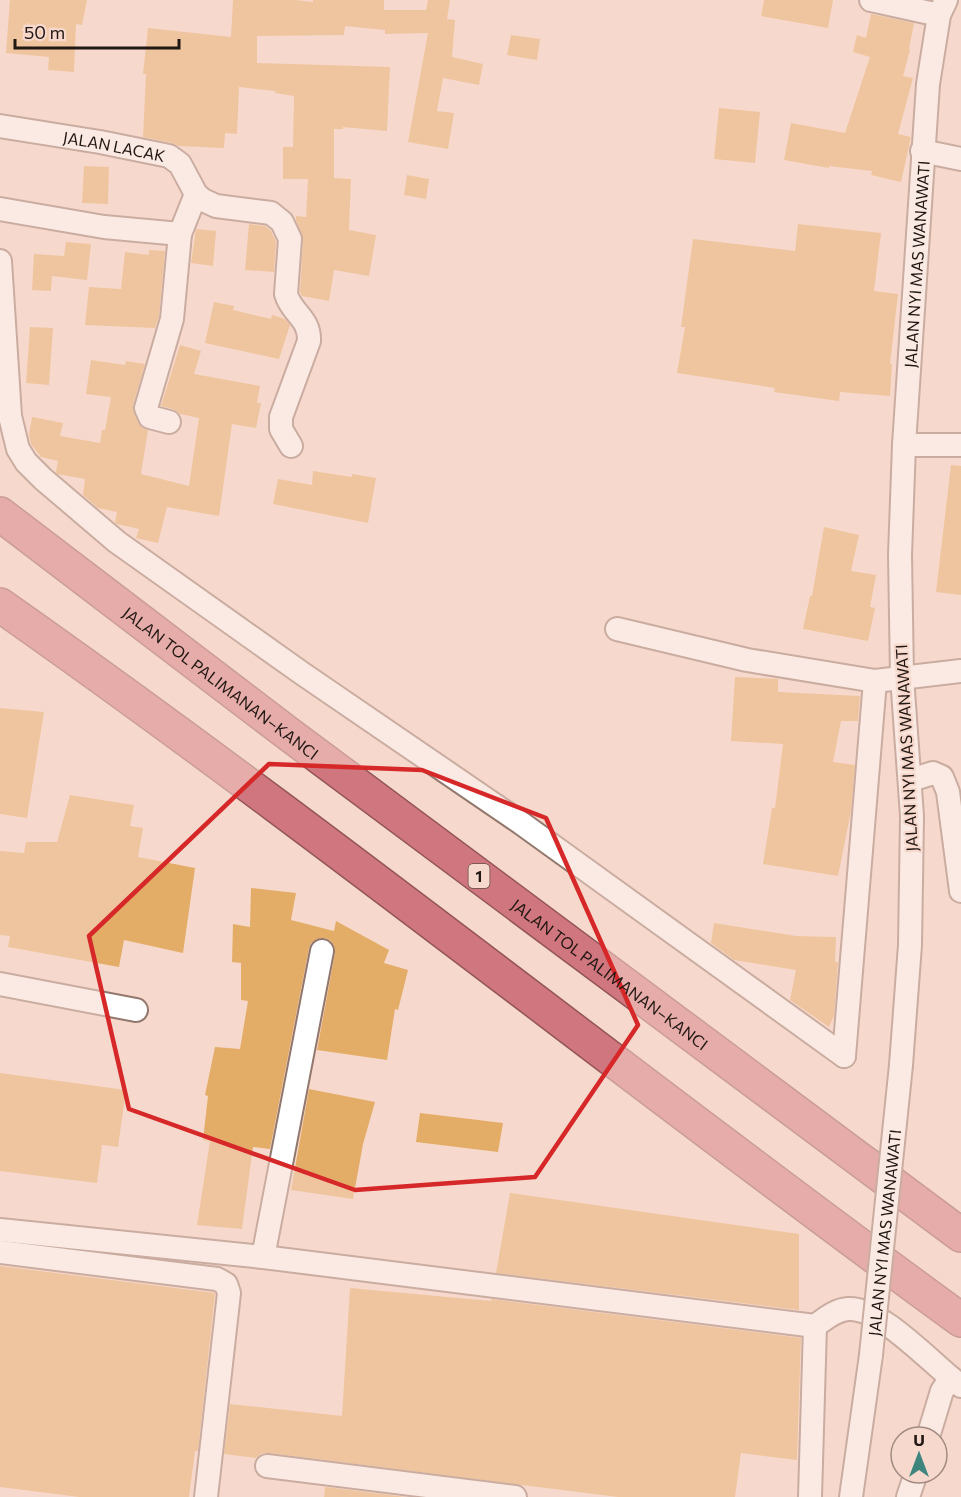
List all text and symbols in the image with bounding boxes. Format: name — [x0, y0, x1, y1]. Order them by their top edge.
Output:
scale bar — [15, 12, 178, 50]
text: 50 m — [24, 21, 65, 43]
street label: JALAN LACAK — [62, 127, 167, 165]
street label: JALAN NYI MAS WANAWATI — [900, 160, 932, 368]
street label: JALAN TOL PALIMANAN–KANCI — [120, 602, 323, 763]
street label: JALAN NYI MAS WANAWATI — [891, 644, 921, 852]
road number: 1 — [468, 864, 490, 888]
street label: JALAN TOL PALIMANAN–KANCI — [508, 894, 712, 1053]
street label: JALAN NYI MAS WANAWATI — [864, 1128, 904, 1337]
north arrow — [889, 1425, 949, 1485]
text: U — [913, 1430, 925, 1449]

